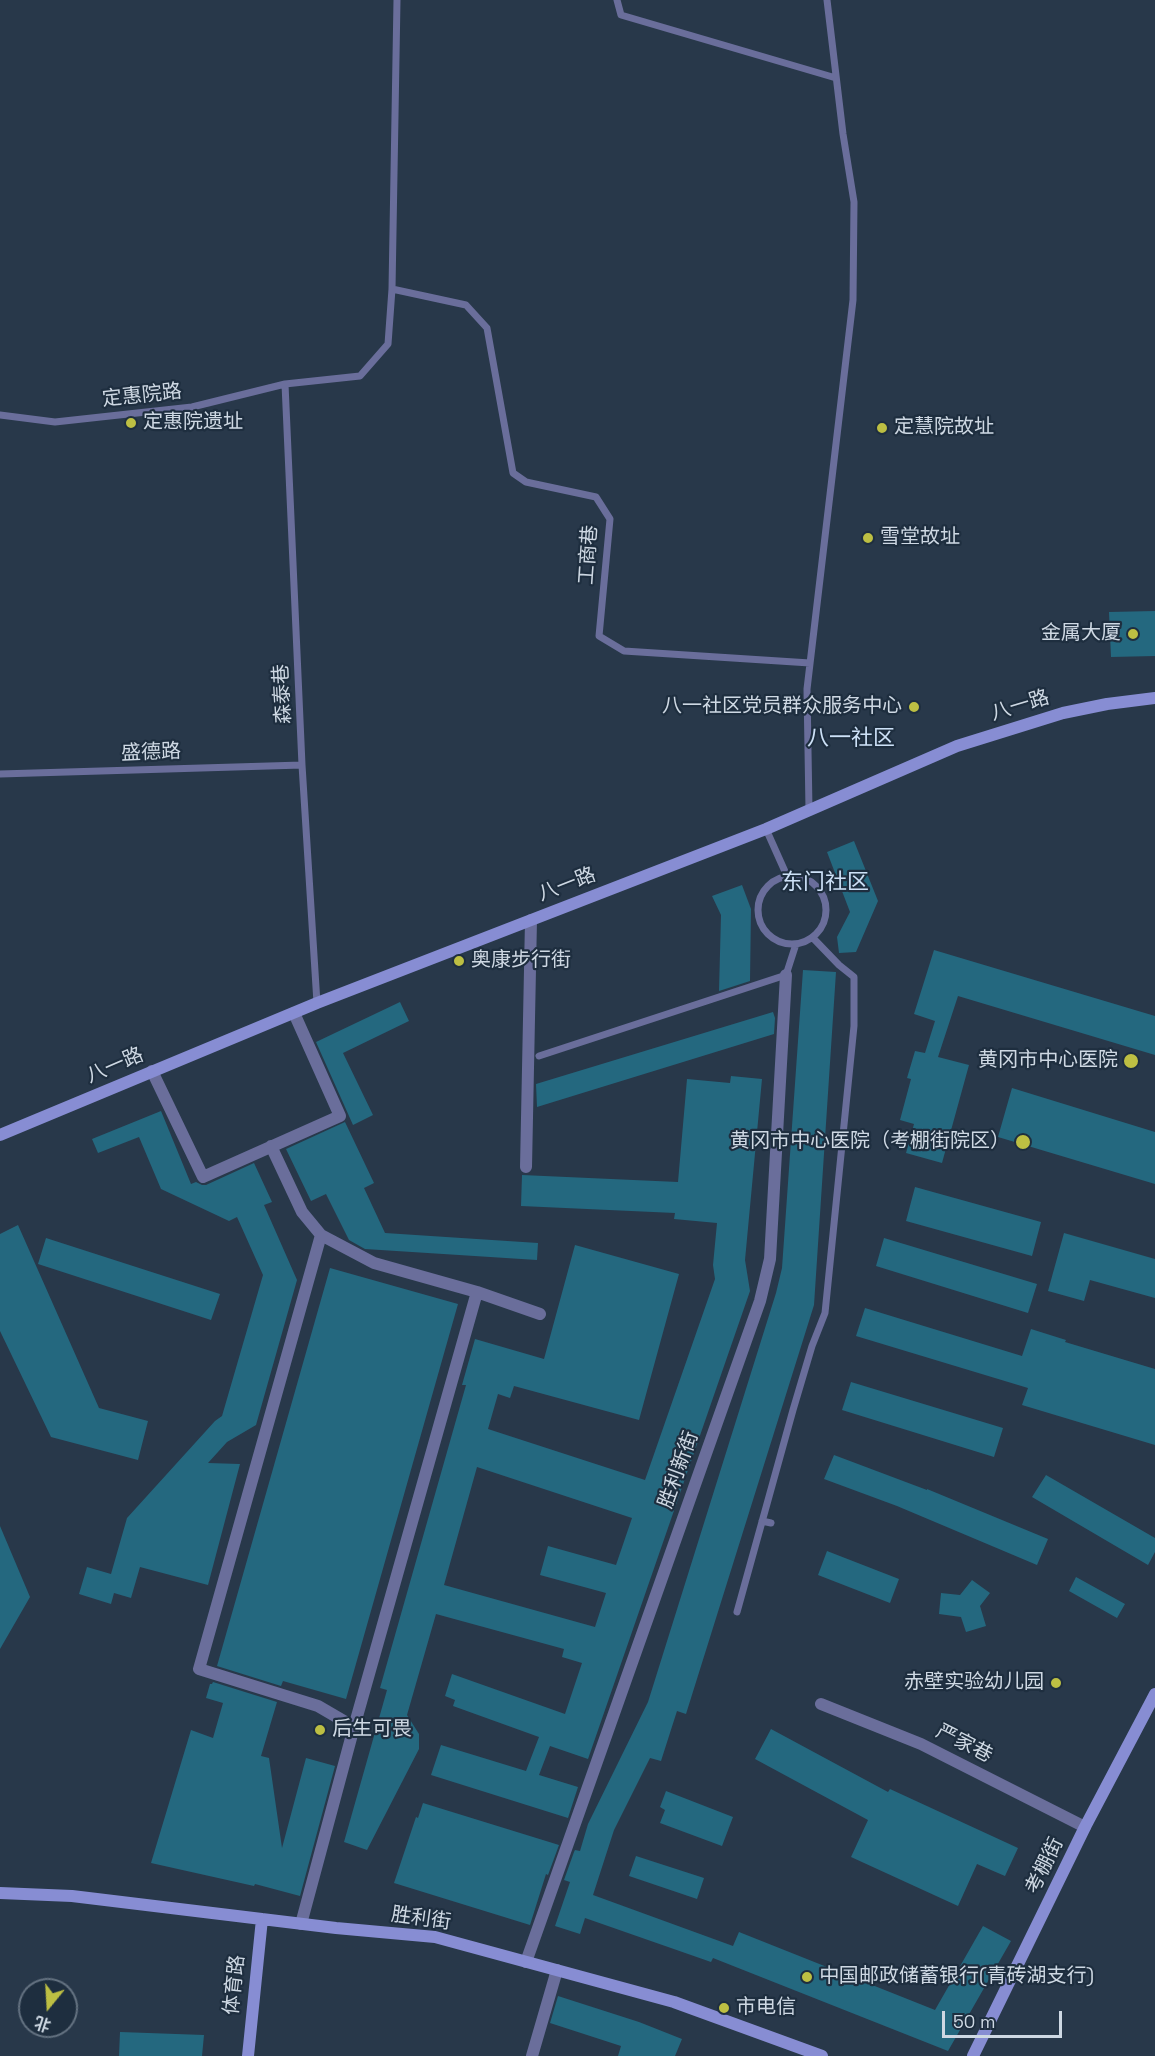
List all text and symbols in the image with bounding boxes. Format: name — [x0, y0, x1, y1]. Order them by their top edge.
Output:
street label: 定惠院路 — [101, 380, 183, 412]
place label: 定惠院遗址 — [143, 411, 243, 435]
marker: 定惠院遗址 — [124, 416, 138, 430]
place label: 定慧院故址 — [894, 416, 994, 440]
marker: 定慧院故址 — [875, 421, 889, 435]
street label: 工商巷 — [575, 524, 603, 586]
place label: 雪堂故址 — [880, 526, 960, 550]
marker: 雪堂故址 — [861, 531, 875, 545]
place label: 金属大厦 — [1041, 622, 1121, 646]
marker: 金属大厦 — [1126, 627, 1140, 641]
street label: 森泰巷 — [269, 663, 297, 725]
street label: 八一路 — [988, 686, 1052, 726]
place label: 八一社区党员群众服务中心 — [662, 695, 902, 719]
marker: 八一社区党员群众服务中心 — [907, 700, 921, 714]
district label: 八一社区 — [807, 726, 895, 752]
street label: 盛德路 — [121, 740, 181, 766]
street label: 八一路 — [535, 863, 599, 907]
district label: 东门社区 — [781, 870, 869, 896]
place label: 奥康步行街 — [471, 949, 571, 973]
marker: 奥康步行街 — [452, 954, 466, 968]
street label: 八一路 — [83, 1043, 147, 1089]
place label: 黄冈市中心医院 — [978, 1049, 1118, 1073]
marker: 黄冈市中心医院 — [1122, 1052, 1140, 1070]
place label: 黄冈市中心医院（考棚街院区） — [730, 1130, 1010, 1154]
marker: 黄冈市中心医院（考棚街院区） — [1014, 1133, 1032, 1151]
street label: 胜利新街 — [654, 1428, 704, 1512]
place label: 赤壁实验幼儿园 — [904, 1671, 1044, 1695]
marker: 赤壁实验幼儿园 — [1049, 1676, 1063, 1690]
place label: 后生可畏 — [332, 1718, 412, 1742]
street label: 严家巷 — [932, 1720, 996, 1768]
marker: 后生可畏 — [313, 1723, 327, 1737]
street label: 考棚街 — [1021, 1834, 1069, 1898]
street label: 胜利街 — [390, 1903, 452, 1935]
street label: 体育路 — [220, 1954, 250, 2016]
place label: 中国邮政储蓄银行(青砖湖支行) — [819, 1965, 1094, 1989]
marker: 中国邮政储蓄银行(青砖湖支行) — [800, 1970, 814, 1984]
north arrow — [18, 1978, 78, 2038]
place label: 市电信 — [736, 1996, 796, 2020]
scale bar — [945, 1999, 1065, 2037]
marker: 市电信 — [717, 2001, 731, 2015]
text: 50 m — [953, 2010, 995, 2033]
text: 北 — [32, 2011, 54, 2036]

